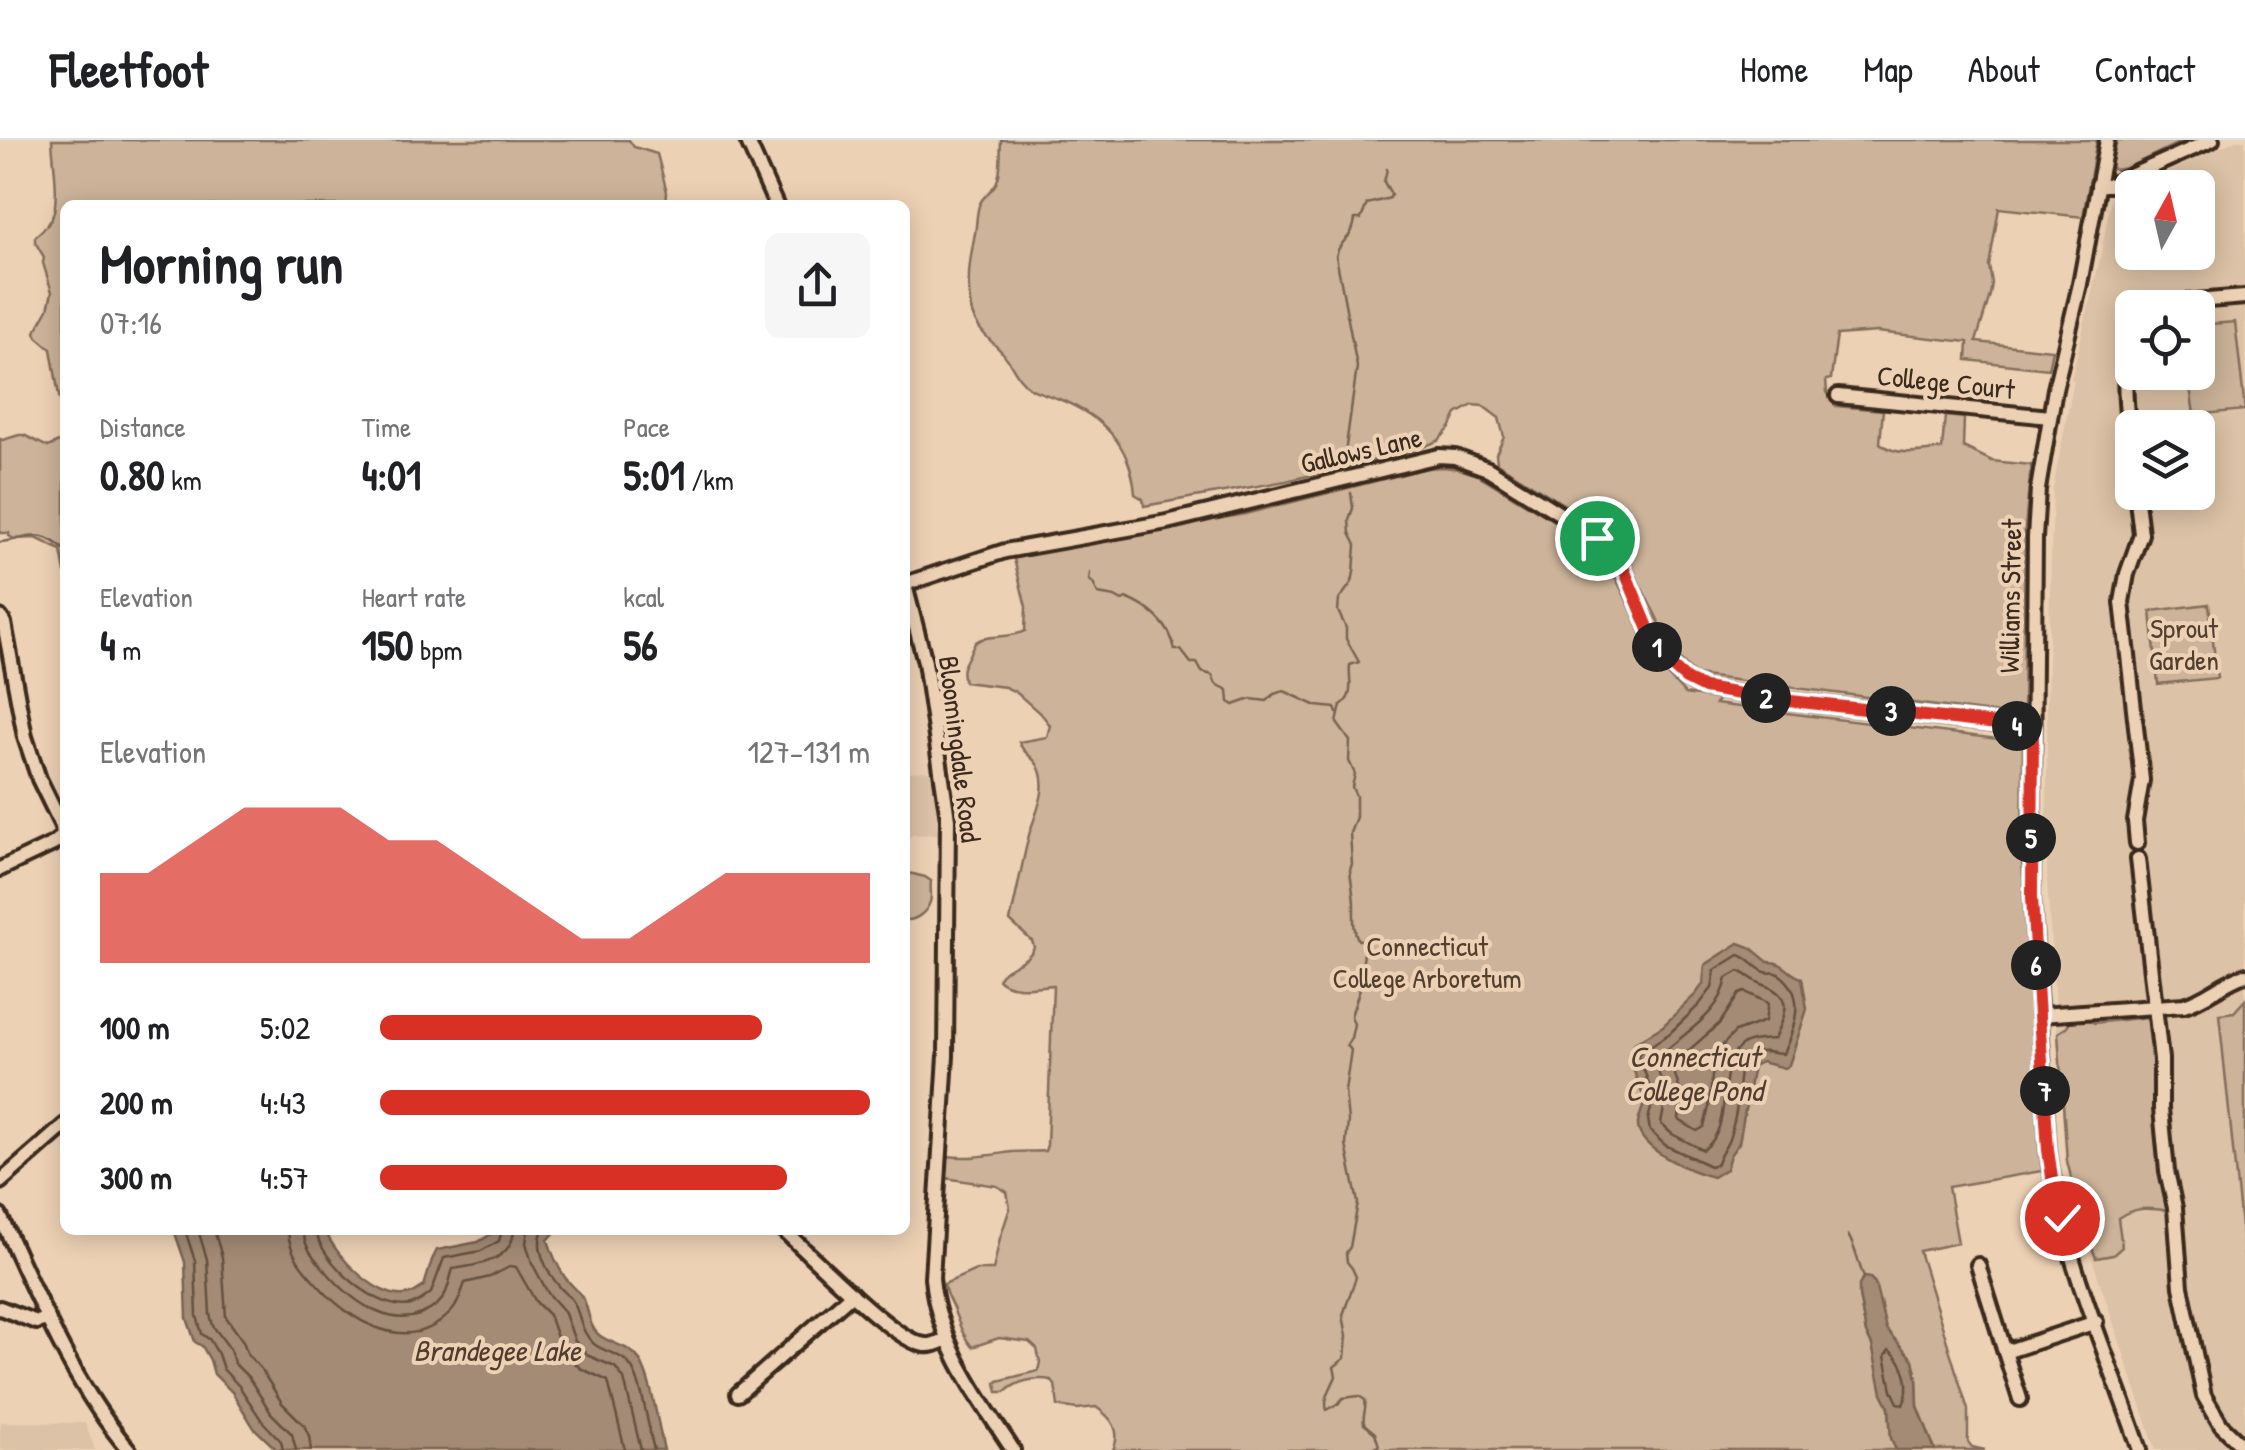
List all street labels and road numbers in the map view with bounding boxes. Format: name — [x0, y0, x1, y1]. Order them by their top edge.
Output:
street label: College Court — [1875, 356, 2017, 408]
street label: Gallows Lane — [1297, 418, 1425, 482]
street label: Williams Street — [1990, 518, 2030, 673]
street label: Bloomingdale Road — [930, 654, 990, 844]

